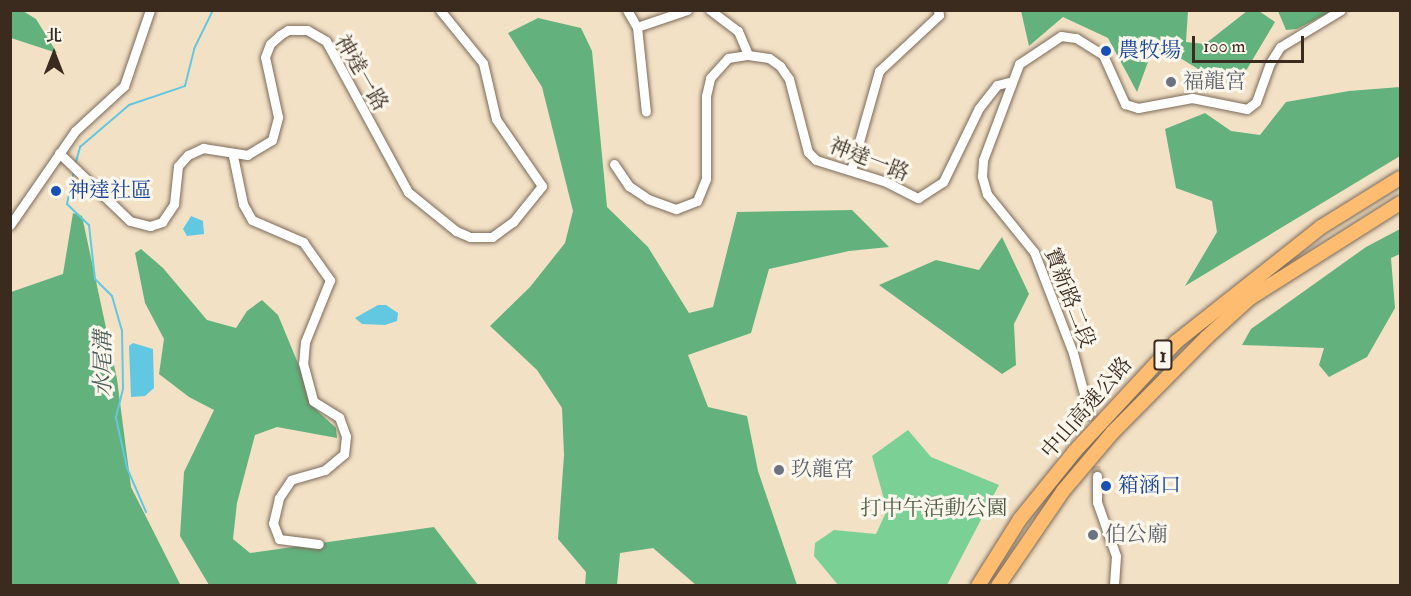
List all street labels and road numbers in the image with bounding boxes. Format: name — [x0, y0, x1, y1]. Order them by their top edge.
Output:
street label: 神達一路 — [329, 30, 393, 116]
street label: 神達一路 — [825, 133, 913, 187]
street label: 寶新路二段 — [1038, 244, 1100, 352]
road number: 1 — [1152, 338, 1174, 372]
street label: 中山高速公路 — [1036, 352, 1138, 464]

